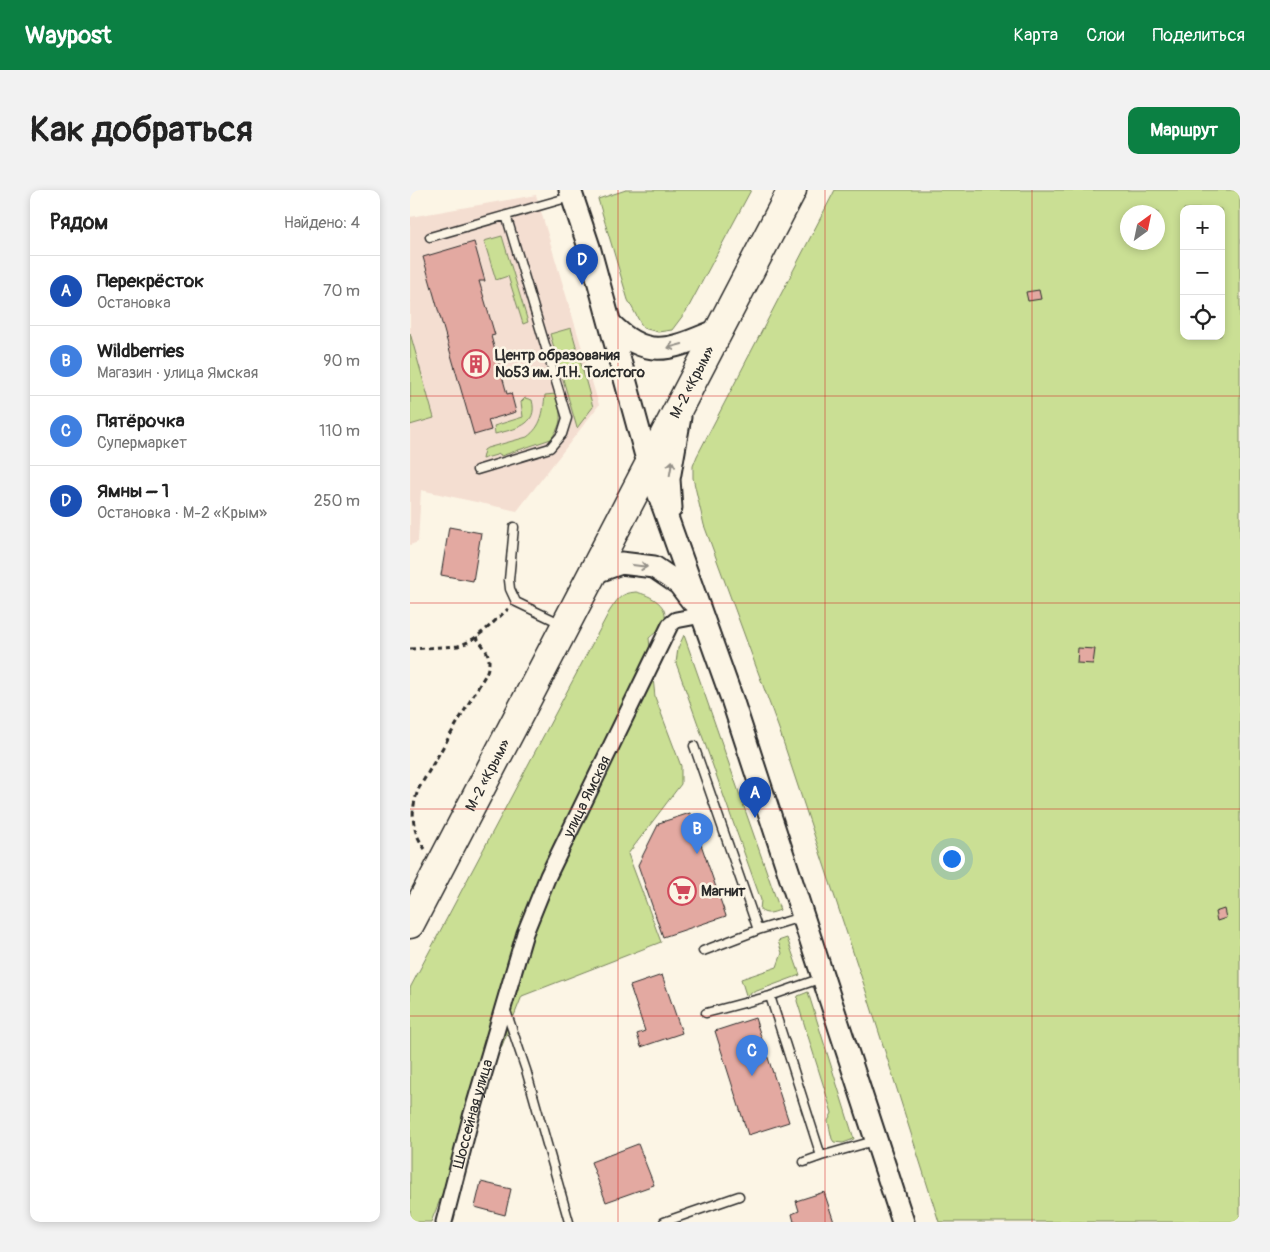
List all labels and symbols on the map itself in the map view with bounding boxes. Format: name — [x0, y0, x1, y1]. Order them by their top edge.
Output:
north arrow — [1120, 205, 1165, 250]
pin: D — [566, 244, 598, 285]
street label: М-2 «Крым» — [666, 342, 719, 422]
one-way arrow — [667, 342, 683, 351]
place label: Центр образования №53 им. Л.Н. Толстого — [495, 346, 645, 382]
building icon: Центр образования №53 им. Л.Н. Толстого — [461, 349, 491, 379]
one-way arrow — [667, 460, 676, 476]
one-way arrow — [632, 561, 648, 571]
street label: М-2 «Крым» — [461, 735, 515, 815]
street label: улица Ямская — [559, 753, 615, 842]
pin: A — [739, 777, 771, 818]
pin: B — [681, 813, 713, 854]
your location — [939, 846, 965, 872]
supermarket icon: Магнит — [667, 876, 697, 906]
place label: Магнит — [701, 882, 746, 901]
pin: C — [736, 1035, 768, 1076]
street label: Шоссейная улица — [449, 1057, 497, 1170]

